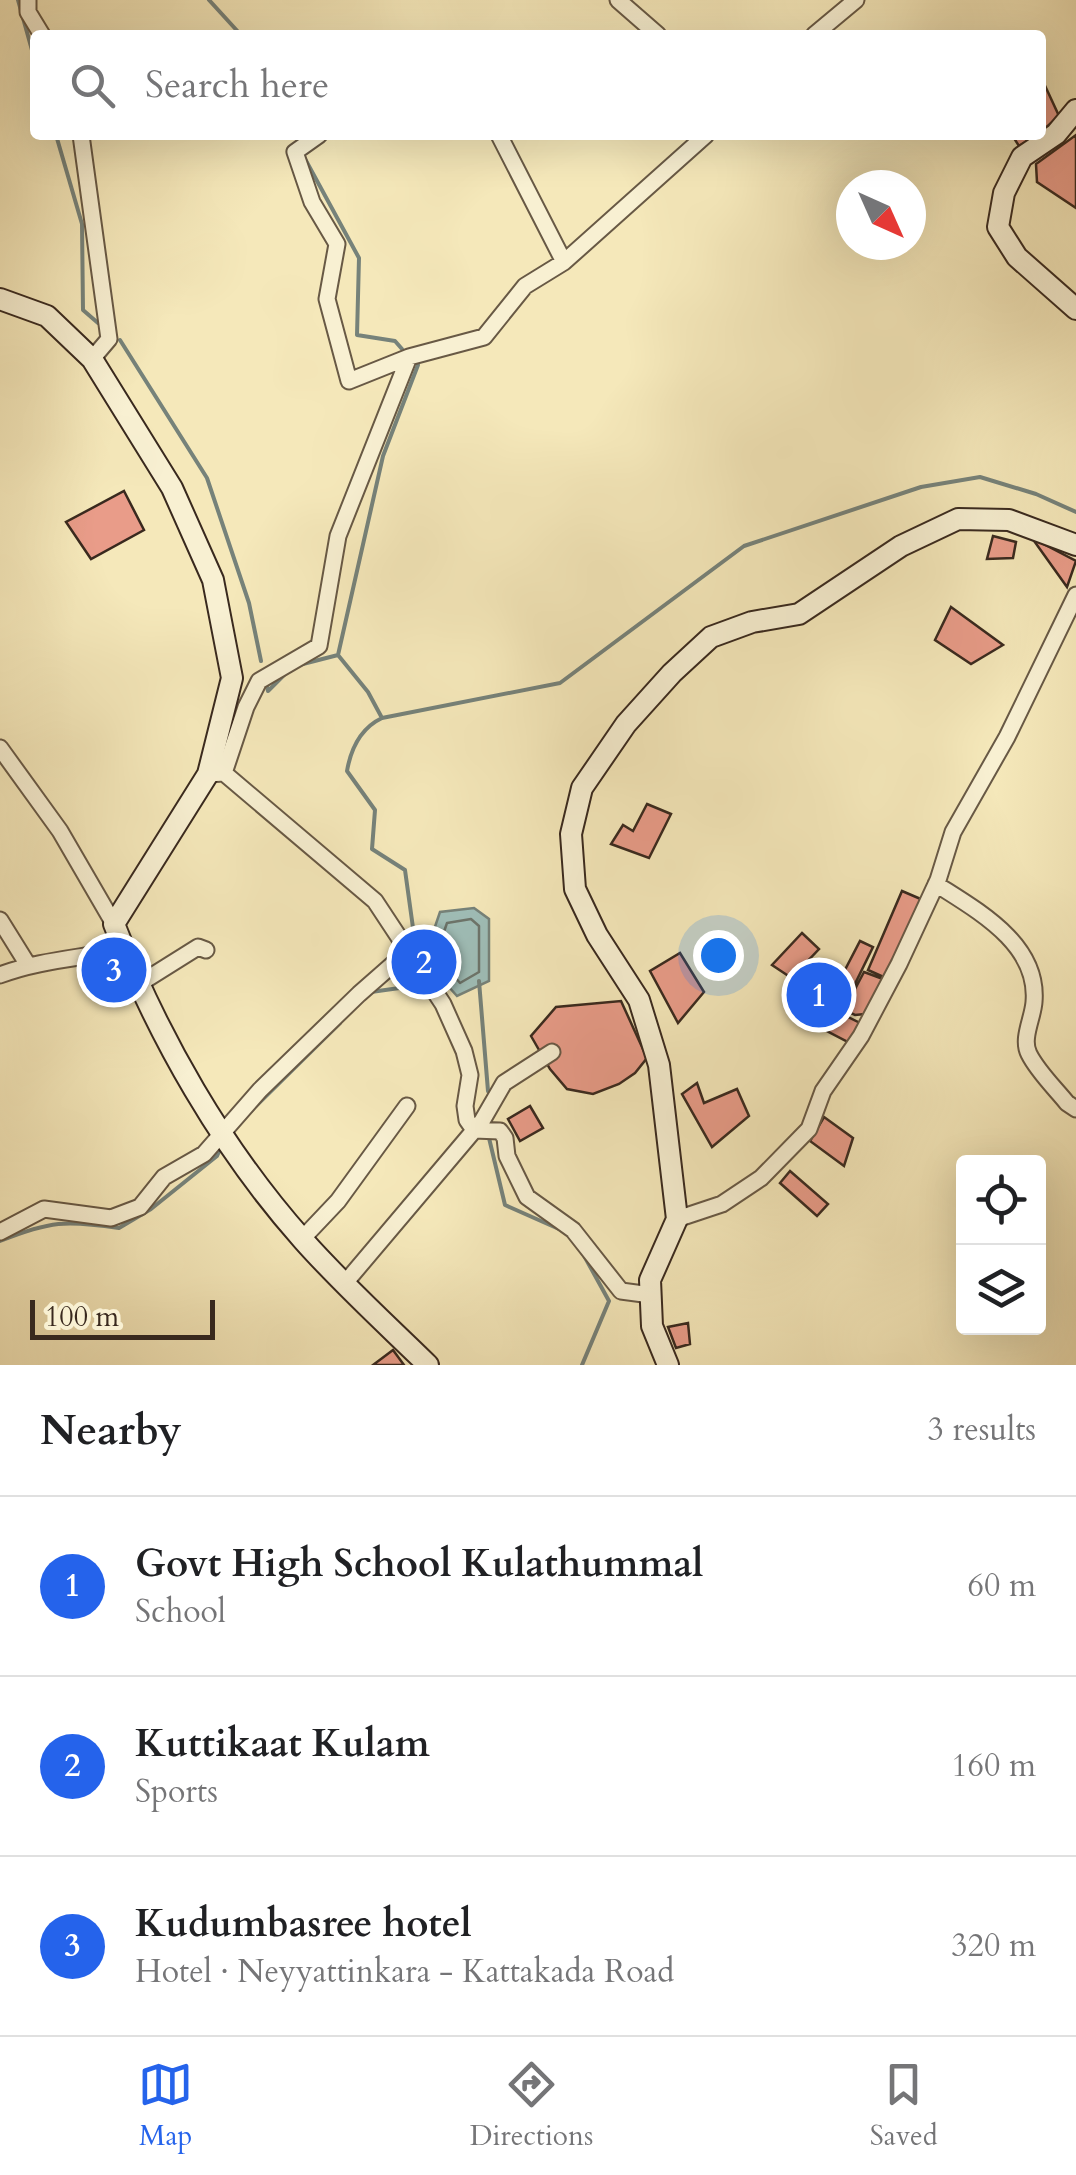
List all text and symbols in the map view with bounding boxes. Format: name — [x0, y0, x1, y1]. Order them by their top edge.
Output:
search box — [30, 30, 1046, 140]
icon: search — [65, 58, 120, 113]
text: Search here — [145, 59, 329, 111]
north arrow — [836, 170, 926, 260]
pin: 2 — [392, 924, 456, 1000]
your location — [693, 930, 744, 981]
pin: 3 — [82, 932, 146, 1008]
pin: 1 — [786, 958, 852, 1032]
map controls — [956, 1155, 1046, 1335]
button: locate — [956, 1155, 1046, 1245]
button: layers — [956, 1245, 1046, 1335]
scale bar — [30, 1295, 215, 1340]
text: 100 m — [45, 1298, 119, 1336]
text: Nearby — [40, 1402, 182, 1459]
text: 3 results — [928, 1408, 1036, 1452]
text: Govt High School Kulathummal — [135, 1538, 703, 1590]
text: 1 — [64, 1564, 81, 1608]
text: 60 m — [968, 1564, 1036, 1608]
text: School — [135, 1590, 226, 1634]
text: Kuttikaat Kulam — [135, 1718, 430, 1770]
text: 2 — [64, 1744, 81, 1788]
text: 160 m — [951, 1744, 1036, 1788]
text: Sports — [135, 1770, 218, 1814]
text: Kudumbasree hotel — [135, 1898, 472, 1950]
text: 3 — [64, 1924, 81, 1968]
text: 320 m — [951, 1924, 1036, 1968]
text: Hotel · Neyyattinkara - Kattakada Road — [135, 1950, 674, 1994]
tab: Map — [138, 2057, 193, 2155]
tab: Directions — [470, 2057, 593, 2155]
tab: Saved — [870, 2057, 938, 2155]

